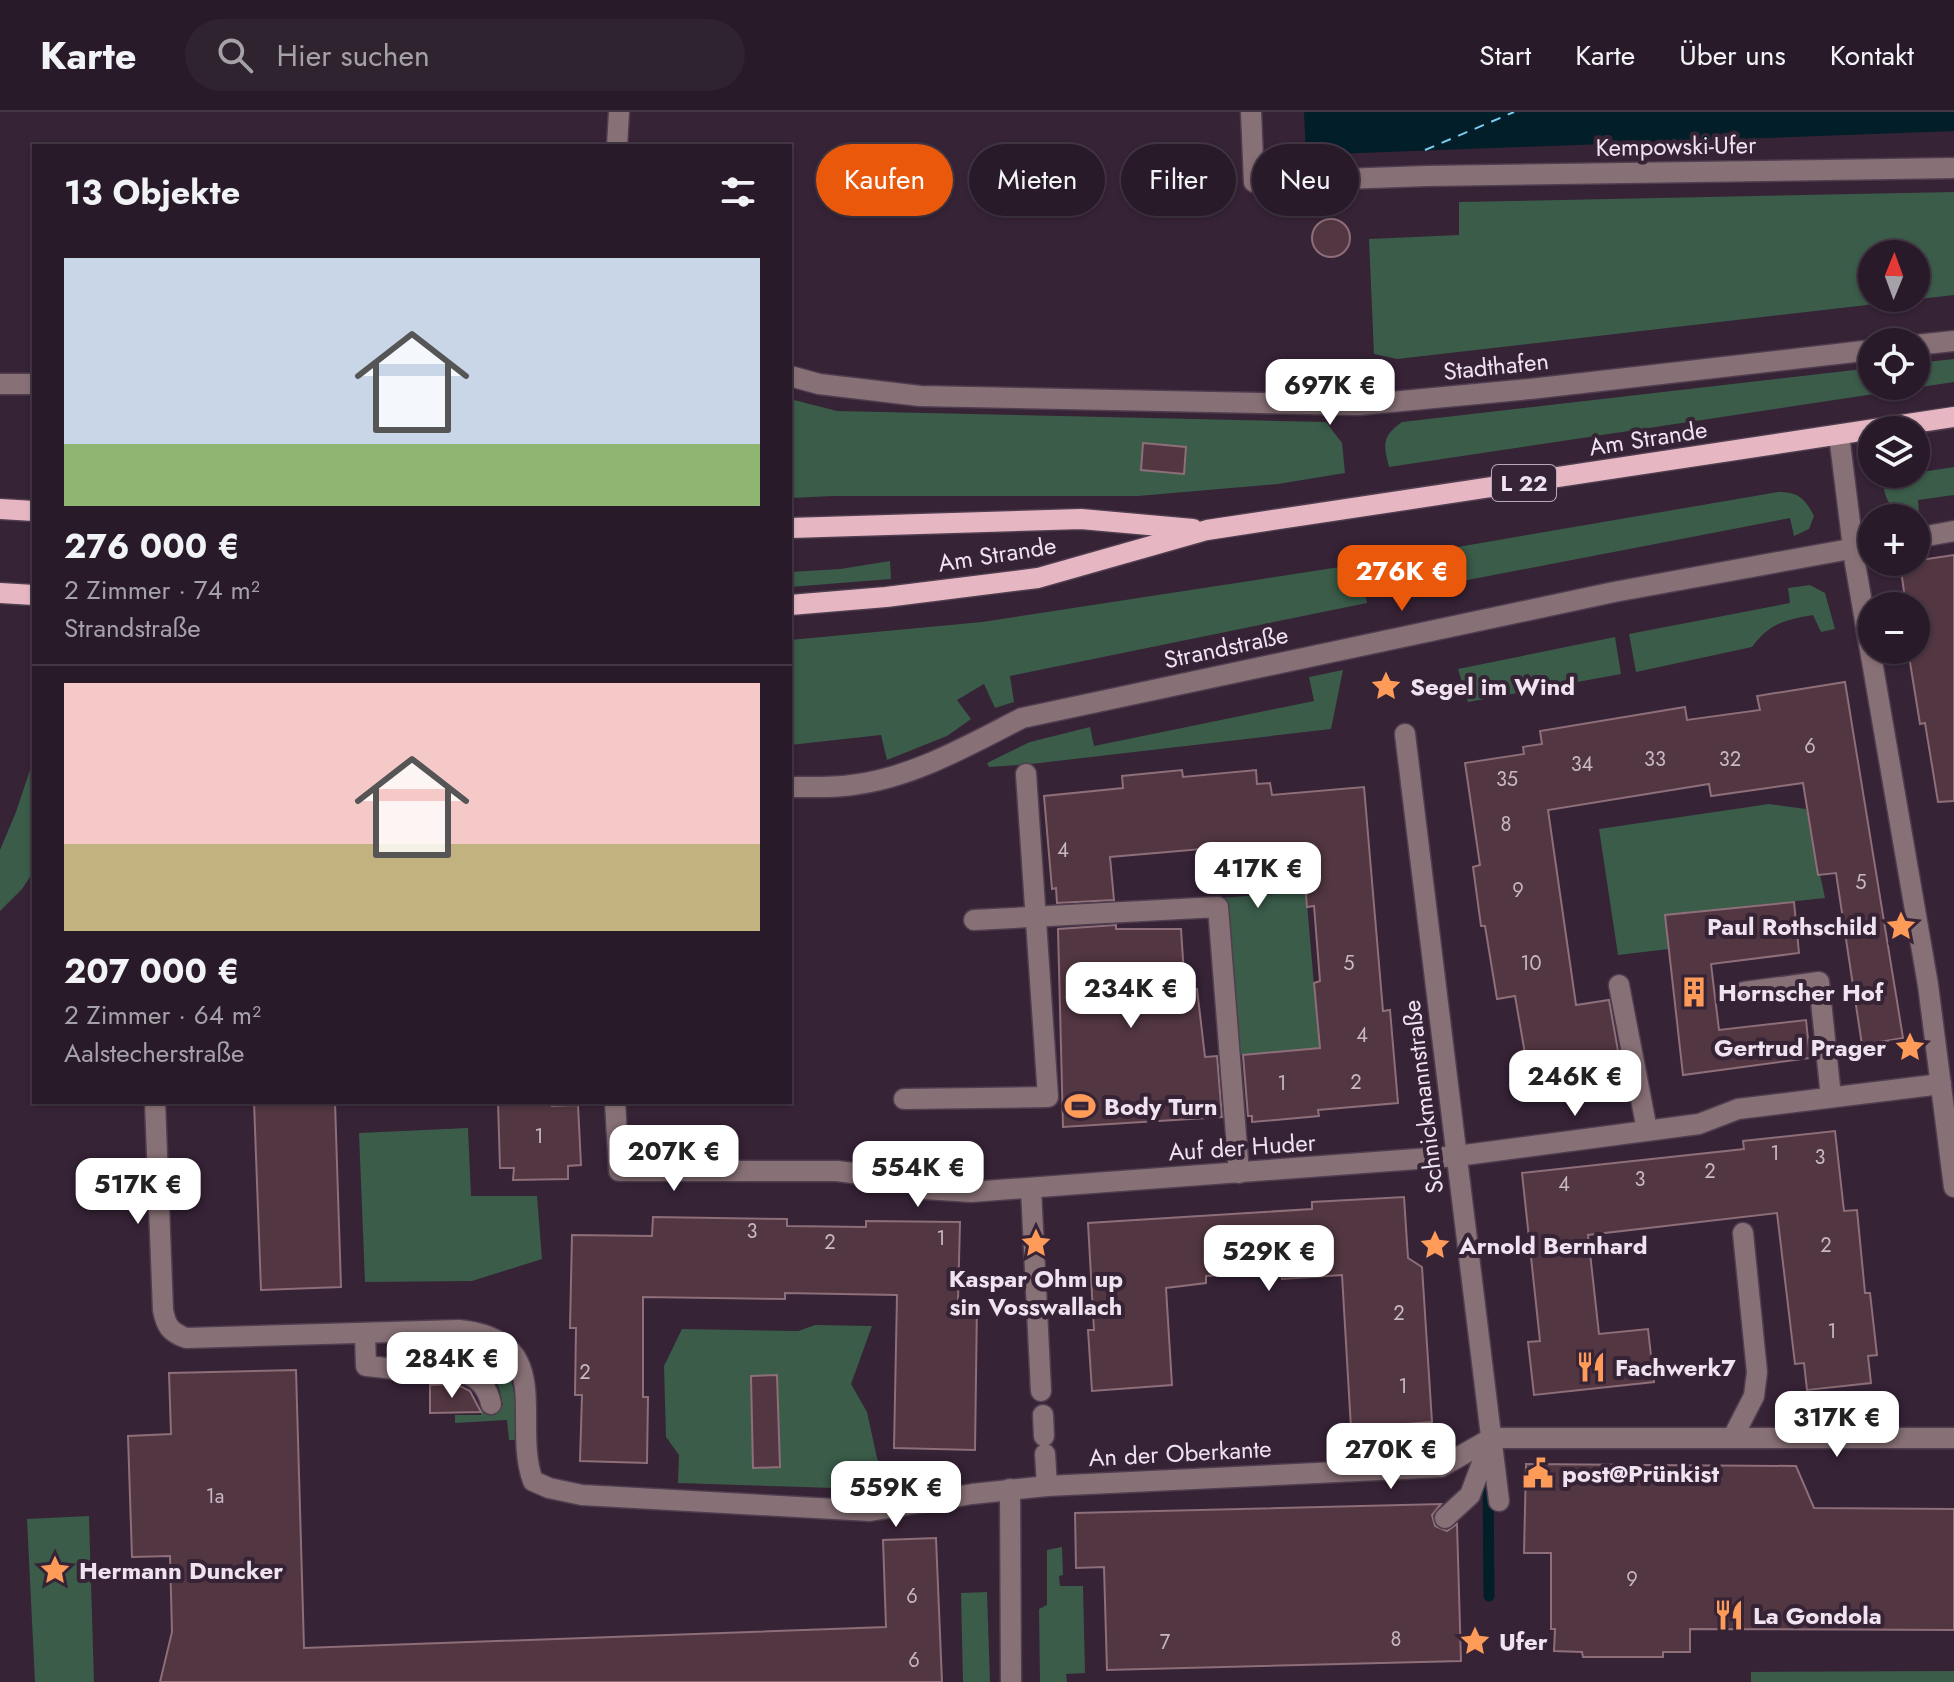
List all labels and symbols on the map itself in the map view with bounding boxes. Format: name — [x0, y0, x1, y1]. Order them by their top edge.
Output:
street label: Kempowski-Ufer — [1595, 127, 1757, 165]
north arrow — [1858, 240, 1930, 312]
street label: Stadthafen — [1442, 343, 1550, 389]
pin: 697K € — [1265, 359, 1395, 427]
street label: Am Strande — [1586, 411, 1710, 465]
road number: L 22 — [1492, 465, 1556, 501]
street label: Am Strande — [935, 527, 1059, 581]
pin: 276K € — [1337, 545, 1467, 613]
street label: Strandstraße — [1161, 617, 1291, 677]
place icon: Segel im Wind — [1369, 669, 1403, 703]
place label: Segel im Wind — [1410, 669, 1575, 704]
house number: 6 — [1804, 732, 1816, 761]
house number: 33 — [1644, 745, 1666, 774]
house number: 32 — [1719, 745, 1741, 774]
house number: 34 — [1571, 750, 1594, 779]
house number: 35 — [1496, 765, 1518, 794]
house number: 8 — [1501, 810, 1511, 839]
house number: 4 — [1057, 836, 1069, 865]
pin: 417K € — [1193, 842, 1323, 910]
house number: 5 — [1855, 868, 1867, 897]
house number: 9 — [1512, 876, 1524, 905]
place label: Paul Rothschild — [1707, 909, 1877, 944]
place icon: Paul Rothschild — [1884, 909, 1918, 943]
house number: 5 — [1343, 949, 1355, 978]
house number: 10 — [1521, 949, 1542, 978]
pin: 234K € — [1066, 962, 1196, 1030]
building icon: Hornscher Hof — [1677, 975, 1711, 1009]
place label: Hornscher Hof — [1718, 975, 1885, 1010]
street label: Schnickmannstraße — [1394, 998, 1452, 1196]
house number: 4 — [1356, 1021, 1368, 1050]
place label: Gertrud Prager — [1714, 1030, 1886, 1065]
place icon: Gertrud Prager — [1893, 1030, 1927, 1064]
pin: 246K € — [1510, 1050, 1640, 1118]
house number: 2 — [1350, 1068, 1362, 1097]
house number: 1 — [1278, 1069, 1287, 1098]
sports icon: Body Turn — [1063, 1089, 1097, 1123]
place label: Body Turn — [1104, 1089, 1218, 1124]
house number: 1 — [535, 1122, 544, 1151]
street label: Auf der Huder — [1167, 1124, 1318, 1170]
pin: 207K € — [609, 1125, 739, 1193]
house number: 1 — [1771, 1139, 1780, 1168]
pin: 554K € — [853, 1141, 983, 1209]
house number: 3 — [1815, 1143, 1826, 1172]
house number: 2 — [1704, 1157, 1716, 1186]
pin: 517K € — [73, 1158, 203, 1226]
house number: 3 — [1635, 1165, 1646, 1194]
house number: 4 — [1558, 1170, 1570, 1199]
house number: 3 — [747, 1217, 758, 1246]
house number: 1 — [937, 1224, 946, 1253]
pin: 529K € — [1204, 1225, 1334, 1293]
place icon: Kaspar Ohm up sin Vosswallach — [1019, 1226, 1053, 1260]
house number: 2 — [824, 1228, 836, 1257]
place icon: Arnold Bernhard — [1418, 1228, 1452, 1262]
place label: Arnold Bernhard — [1458, 1228, 1648, 1263]
house number: 2 — [1820, 1231, 1832, 1260]
place label: Kaspar Ohm up sin Vosswallach — [949, 1261, 1123, 1324]
house number: 2 — [1393, 1299, 1405, 1328]
house number: 1 — [1828, 1317, 1837, 1346]
pin: 284K € — [387, 1332, 517, 1400]
restaurant icon: Fachwerk7 — [1574, 1350, 1608, 1384]
place label: Fachwerk7 — [1615, 1350, 1736, 1385]
house number: 2 — [579, 1358, 591, 1387]
house number: 1 — [1399, 1372, 1408, 1401]
pin: 317K € — [1772, 1391, 1902, 1459]
pin: 270K € — [1326, 1423, 1456, 1491]
street label: An der Oberkante — [1088, 1431, 1272, 1475]
public building icon: post@Prünkist — [1521, 1456, 1555, 1490]
place label: post@Prünkist — [1562, 1456, 1719, 1491]
pin: 559K € — [831, 1461, 961, 1529]
house number: 1a — [206, 1482, 224, 1511]
place icon: Hermann Duncker — [38, 1553, 72, 1587]
place label: Hermann Duncker — [79, 1553, 283, 1588]
house number: 9 — [1626, 1565, 1638, 1594]
house number: 6 — [906, 1582, 918, 1611]
restaurant icon: La Gondola — [1712, 1598, 1746, 1632]
place label: La Gondola — [1753, 1598, 1882, 1633]
place icon: Ufer — [1458, 1624, 1492, 1658]
place label: Ufer — [1499, 1624, 1548, 1659]
house number: 8 — [1391, 1625, 1401, 1654]
house number: 7 — [1160, 1628, 1171, 1657]
house number: 6 — [908, 1646, 920, 1675]

